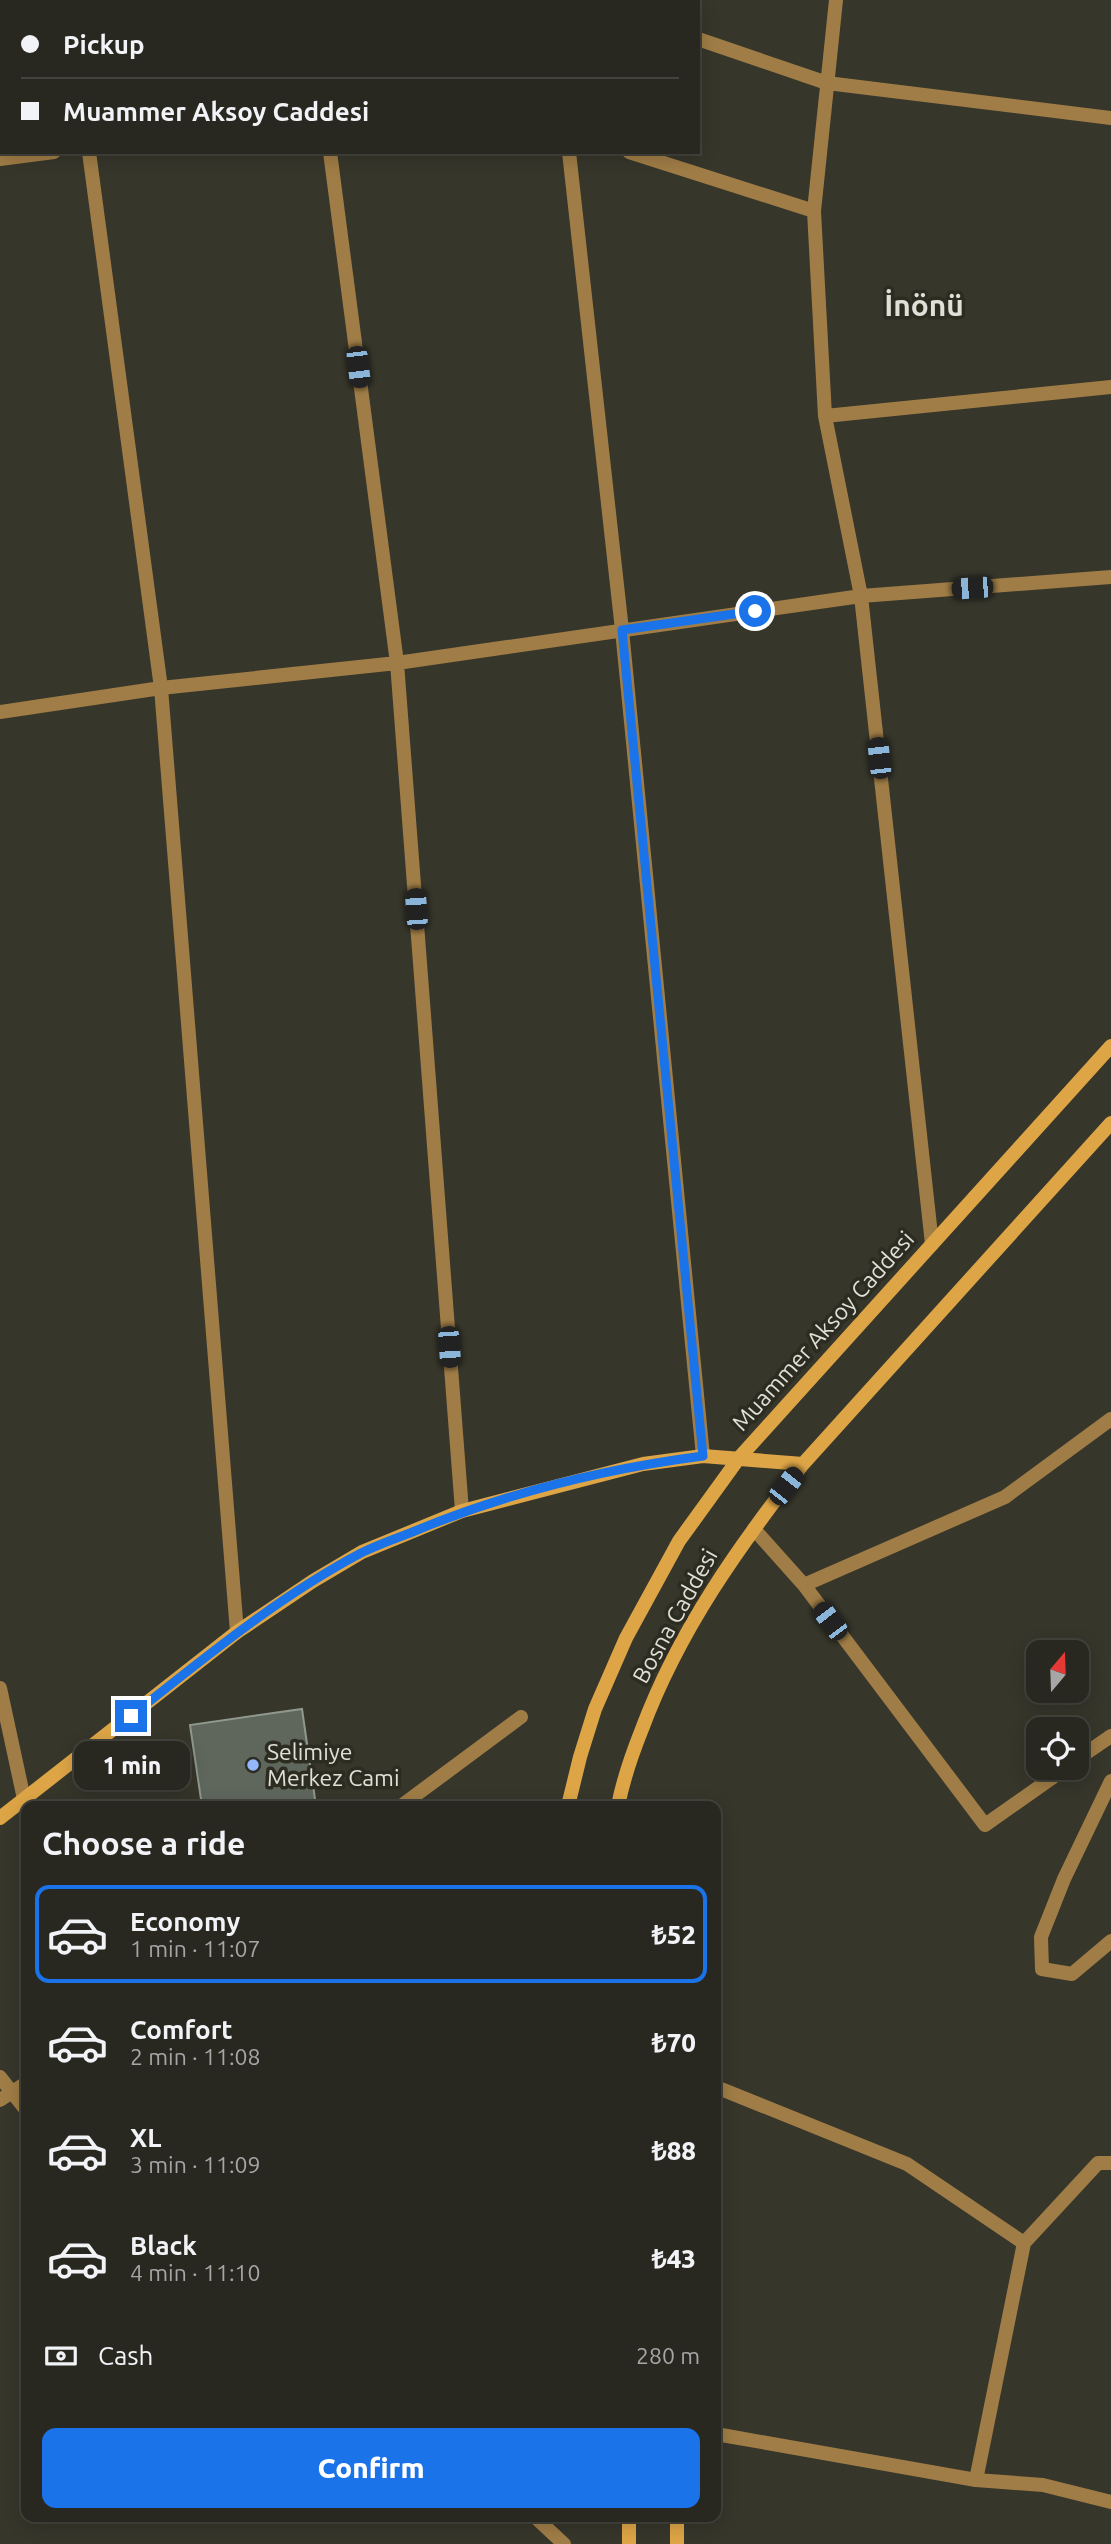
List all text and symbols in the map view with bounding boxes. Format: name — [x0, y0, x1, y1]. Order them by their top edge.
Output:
text: Pickup — [63, 30, 145, 59]
text: Muammer Aksoy Caddesi — [63, 97, 369, 126]
district label: İnönü — [884, 288, 964, 322]
car — [346, 345, 371, 389]
car — [951, 576, 994, 600]
route start — [739, 595, 771, 627]
car — [867, 736, 892, 780]
car — [405, 887, 428, 931]
street label: Muammer Aksoy Caddesi — [727, 1226, 918, 1435]
car — [438, 1325, 461, 1369]
car — [765, 1463, 808, 1509]
street label: Bosna Caddesi — [627, 1544, 722, 1687]
car — [809, 1598, 852, 1644]
north arrow — [1026, 1640, 1088, 1703]
map controls — [1026, 1640, 1089, 1780]
route end — [115, 1700, 147, 1732]
button: locate — [1026, 1717, 1089, 1780]
place label: Selimiye Merkez Cami — [267, 1739, 400, 1790]
callout: 1 min — [73, 1740, 189, 1790]
text: 1 min — [103, 1753, 161, 1778]
marker: Selimiye Merkez Cami — [245, 1757, 261, 1773]
text: Choose a ride — [42, 1825, 245, 1861]
icon: car — [46, 1903, 109, 1966]
text: Economy — [130, 1907, 240, 1936]
text: ₺52 — [652, 1920, 696, 1949]
text: 1 min · 11:07 — [130, 1936, 261, 1961]
icon: car — [46, 2011, 109, 2074]
text: Comfort — [130, 2015, 233, 2044]
text: ₺70 — [652, 2028, 696, 2057]
text: 2 min · 11:08 — [130, 2044, 261, 2069]
icon: car — [46, 2119, 109, 2182]
text: XL — [130, 2123, 161, 2152]
text: ₺88 — [652, 2136, 696, 2165]
text: 3 min · 11:09 — [130, 2152, 261, 2177]
icon: car — [46, 2227, 109, 2290]
text: Black — [130, 2231, 197, 2260]
text: ₺43 — [652, 2244, 696, 2273]
text: 4 min · 11:10 — [130, 2260, 261, 2285]
icon: cash — [42, 2337, 80, 2375]
text: Cash — [98, 2341, 153, 2370]
text: 280 m — [636, 2343, 700, 2368]
button: Confirm — [42, 2428, 700, 2508]

